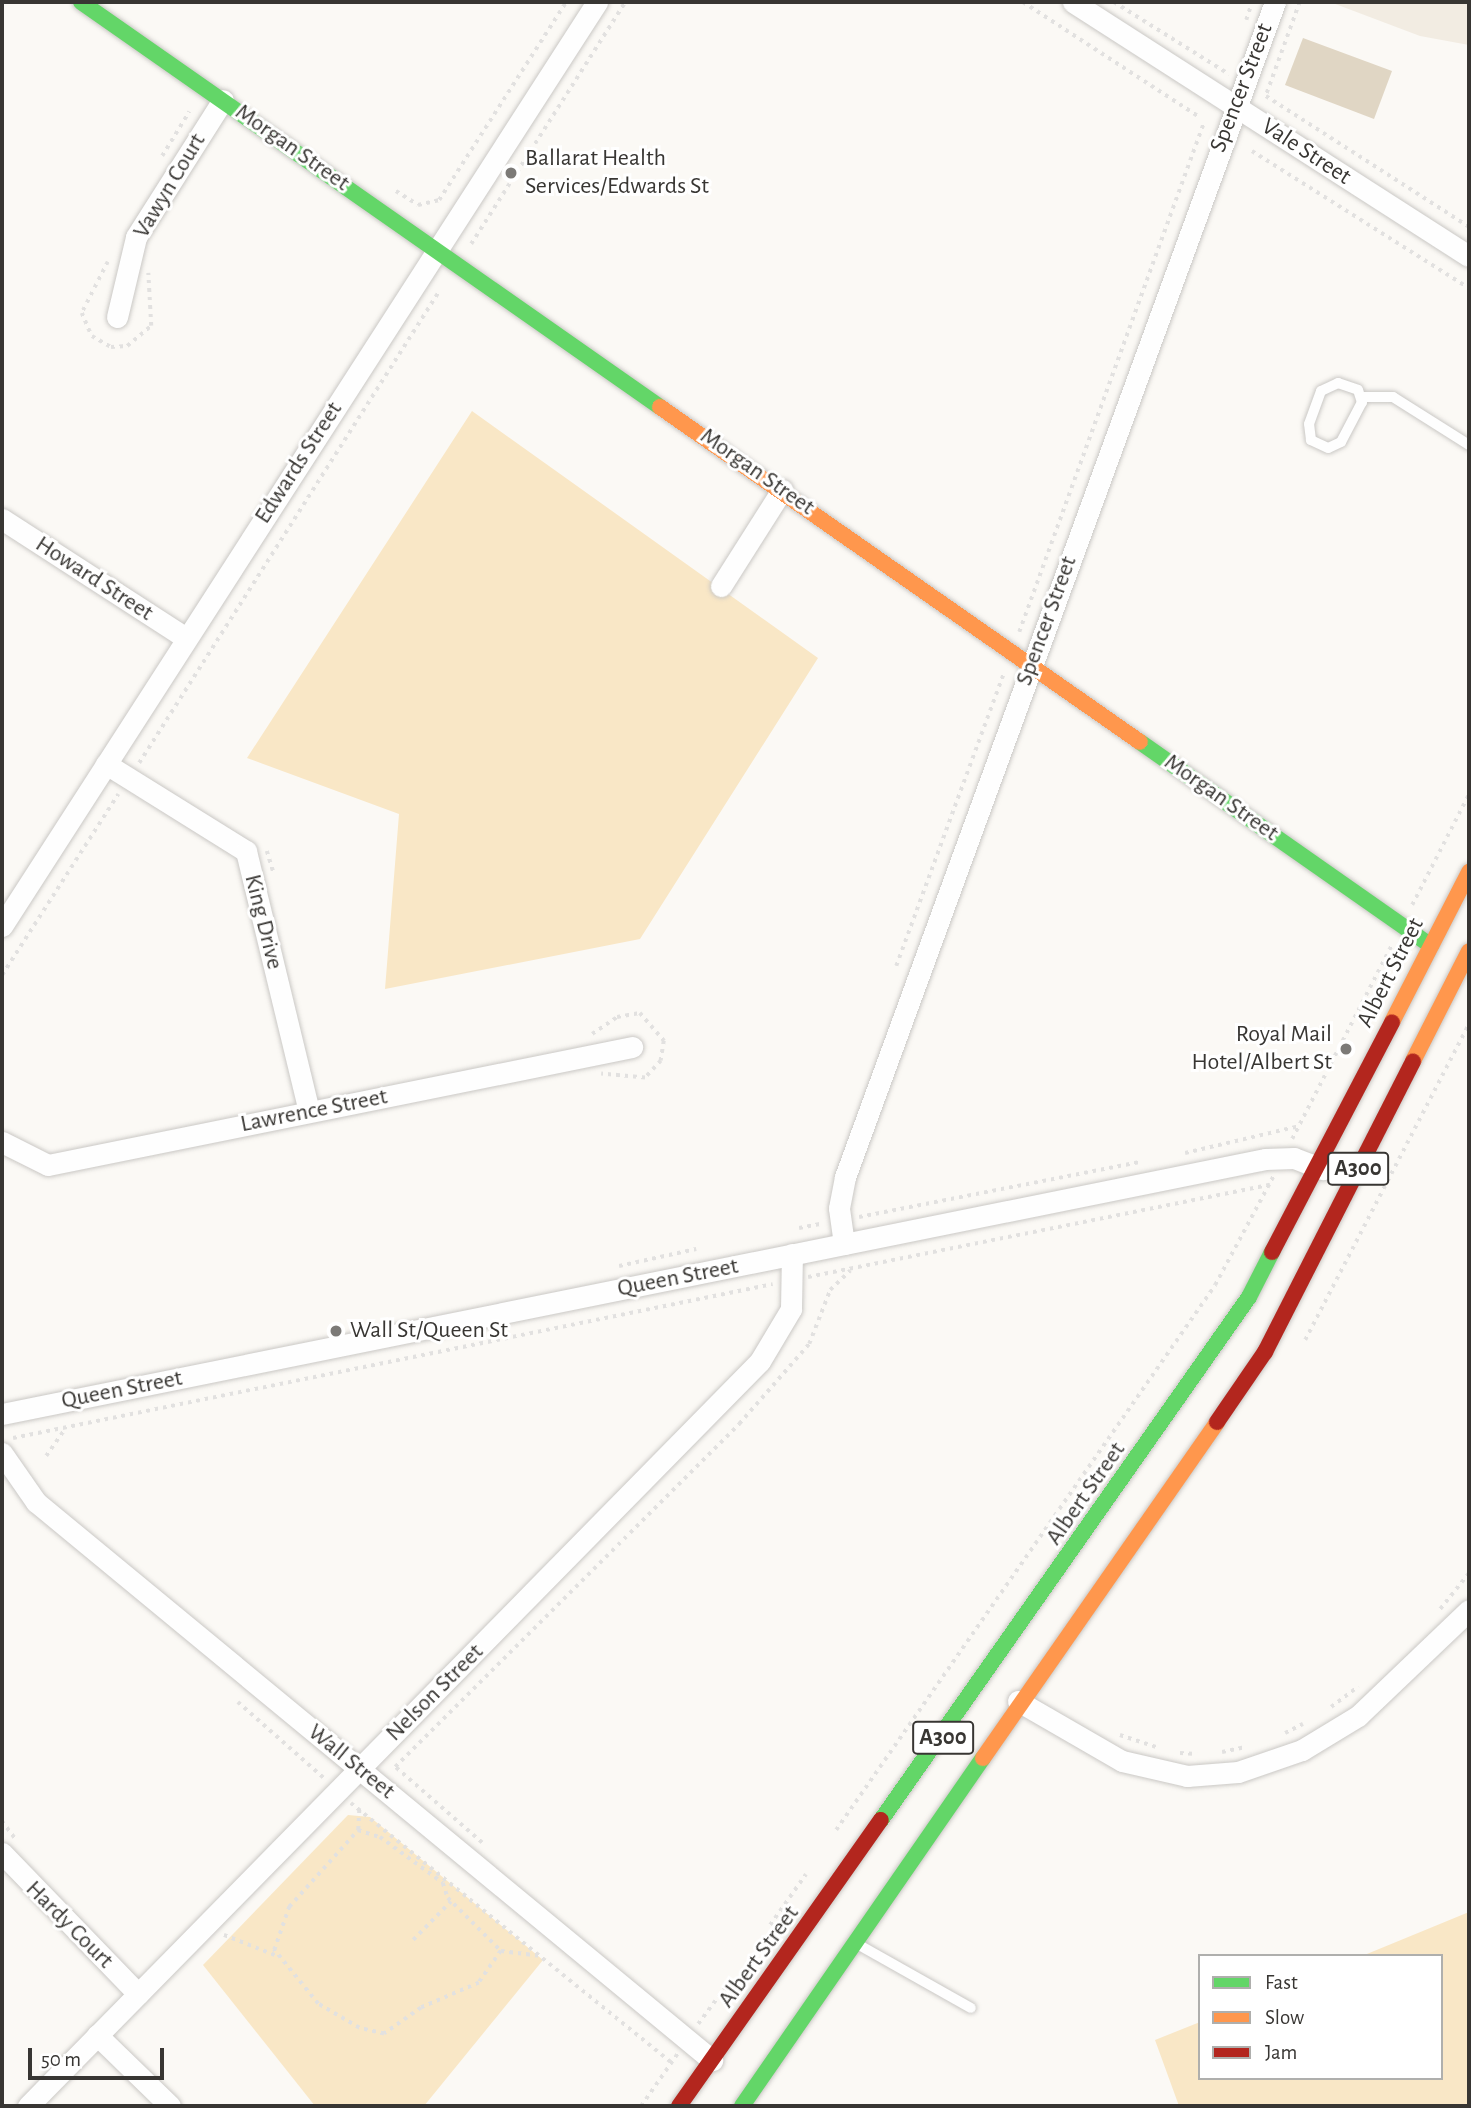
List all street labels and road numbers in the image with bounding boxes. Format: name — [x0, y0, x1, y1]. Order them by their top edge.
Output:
street label: Spencer Street — [1204, 20, 1280, 156]
street label: Morgan Street — [229, 98, 355, 198]
street label: Vale Street — [1256, 112, 1356, 192]
street label: Vawyn Court — [128, 128, 212, 244]
street label: Edwards Street — [249, 397, 349, 529]
street label: Morgan Street — [694, 422, 820, 522]
street label: Howard Street — [30, 530, 158, 628]
street label: Spencer Street — [1010, 552, 1084, 690]
street label: Morgan Street — [1158, 748, 1284, 848]
street label: King Drive — [237, 872, 289, 972]
street label: Albert Street — [1351, 913, 1431, 1033]
street label: Lawrence Street — [238, 1083, 390, 1139]
road number: A300 — [1326, 1150, 1390, 1188]
street label: Queen Street — [615, 1252, 741, 1304]
street label: Queen Street — [59, 1364, 185, 1416]
street label: Albert Street — [1040, 1437, 1132, 1551]
street label: Nelson Street — [380, 1638, 490, 1748]
street label: Wall Street — [302, 1718, 400, 1806]
road number: A300 — [912, 1718, 974, 1758]
street label: Hardy Court — [19, 1875, 119, 1975]
street label: Albert Street — [712, 1900, 806, 2014]

